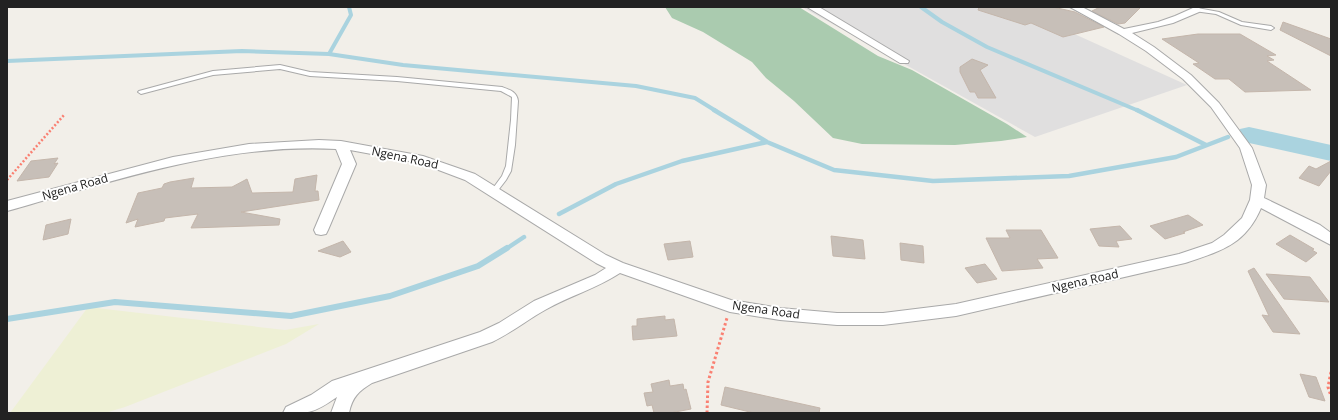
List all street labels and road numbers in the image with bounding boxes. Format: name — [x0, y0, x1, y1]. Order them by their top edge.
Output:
street label: Ngena Road — [370, 142, 440, 173]
street label: Ngena Road — [40, 169, 110, 204]
street label: Ngena Road — [1050, 265, 1120, 296]
street label: Ngena Road — [731, 296, 801, 323]

